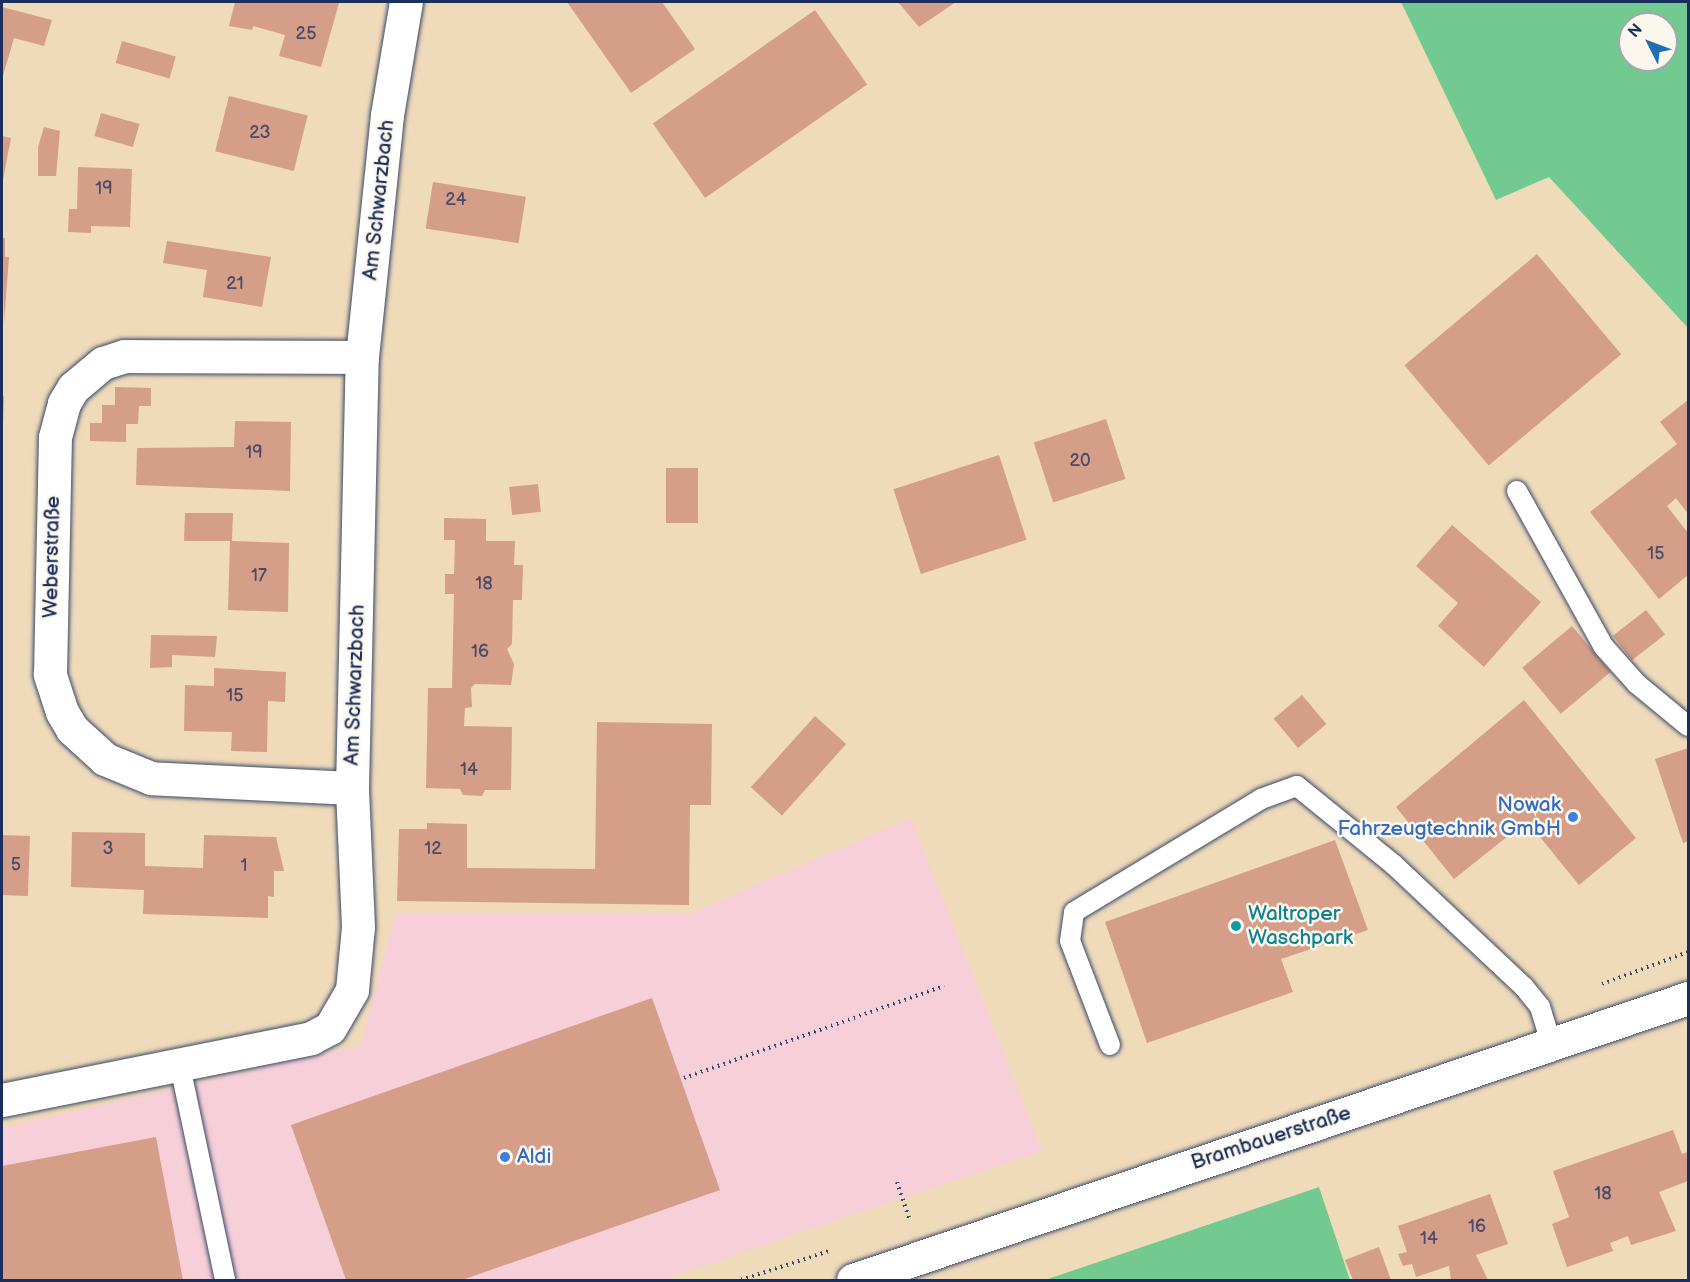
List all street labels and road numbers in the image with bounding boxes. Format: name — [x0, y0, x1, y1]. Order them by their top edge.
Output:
street label: Am Schwarzbach — [358, 118, 400, 282]
street label: Weberstraße — [38, 496, 66, 618]
street label: Am Schwarzbach — [340, 604, 370, 766]
street label: Brambauerstraße — [1188, 1100, 1354, 1176]

